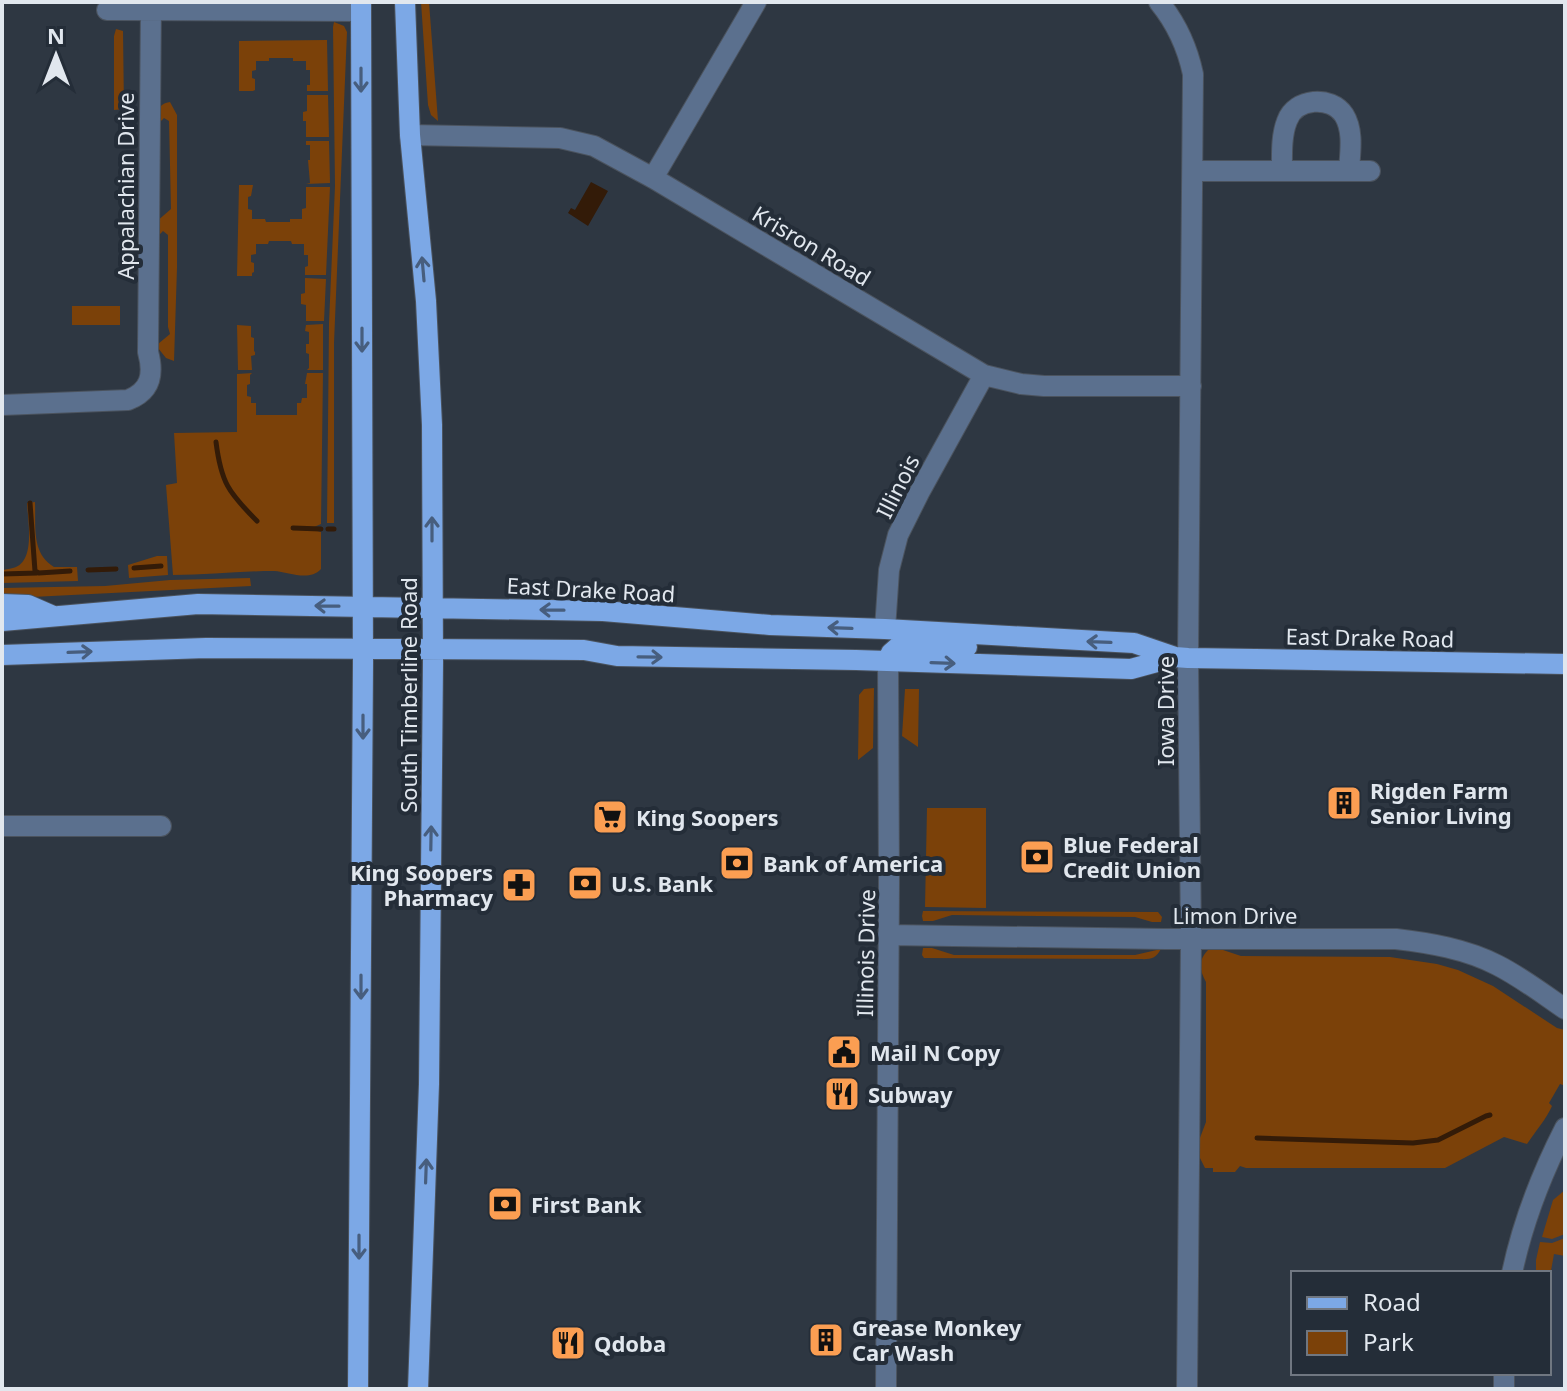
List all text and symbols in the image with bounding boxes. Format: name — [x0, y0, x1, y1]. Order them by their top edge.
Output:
north arrow — [16, 16, 96, 96]
text: N — [47, 20, 65, 50]
one-way arrow — [353, 66, 369, 93]
street label: Appalachian Drive — [110, 92, 140, 280]
street label: Krisron Road — [747, 198, 877, 292]
one-way arrow — [415, 256, 430, 283]
one-way arrow — [354, 326, 370, 353]
street label: Illinois — [868, 449, 926, 523]
one-way arrow — [424, 516, 440, 543]
street label: East Drake Road — [506, 570, 676, 608]
street label: South Timberline Road — [393, 577, 423, 813]
one-way arrow — [314, 598, 341, 614]
one-way arrow — [539, 602, 566, 617]
one-way arrow — [827, 620, 854, 635]
street label: East Drake Road — [1285, 621, 1455, 653]
one-way arrow — [1086, 634, 1113, 649]
one-way arrow — [66, 644, 93, 659]
one-way arrow — [636, 649, 663, 665]
one-way arrow — [929, 656, 956, 671]
street label: Iowa Drive — [1150, 656, 1180, 766]
one-way arrow — [355, 713, 371, 740]
place label: Rigden Farm Senior Living — [1370, 775, 1512, 830]
building icon: Rigden Farm Senior Living — [1325, 784, 1363, 822]
supermarket icon: King Soopers — [591, 798, 629, 836]
place label: King Soopers — [636, 802, 779, 832]
one-way arrow — [423, 825, 439, 852]
place label: Blue Federal Credit Union — [1063, 829, 1201, 884]
bank icon: Blue Federal Credit Union — [1018, 838, 1056, 876]
bank icon: Bank of America — [718, 844, 756, 882]
place label: Bank of America — [763, 848, 943, 878]
place label: King Soopers Pharmacy — [350, 857, 493, 912]
bank icon: U.S. Bank — [566, 864, 604, 902]
pharmacy icon: King Soopers Pharmacy — [500, 866, 538, 904]
place label: U.S. Bank — [611, 868, 714, 898]
street label: Illinois Drive — [849, 889, 881, 1017]
street label: Limon Drive — [1173, 900, 1297, 930]
one-way arrow — [353, 973, 369, 1000]
public building icon: Mail N Copy — [825, 1033, 863, 1071]
place label: Mail N Copy — [870, 1037, 1001, 1067]
restaurant icon: Subway — [823, 1075, 861, 1113]
place label: Subway — [868, 1079, 953, 1109]
one-way arrow — [418, 1158, 433, 1185]
bank icon: First Bank — [486, 1185, 524, 1223]
place label: First Bank — [531, 1189, 642, 1219]
one-way arrow — [351, 1233, 367, 1260]
legend — [1291, 1271, 1551, 1375]
text: Road — [1363, 1285, 1421, 1318]
place label: Grease Monkey Car Wash — [852, 1312, 1022, 1367]
building icon: Grease Monkey Car Wash — [807, 1321, 845, 1359]
restaurant icon: Qdoba — [549, 1324, 587, 1362]
text: Park — [1363, 1325, 1414, 1358]
place label: Qdoba — [594, 1328, 666, 1358]

